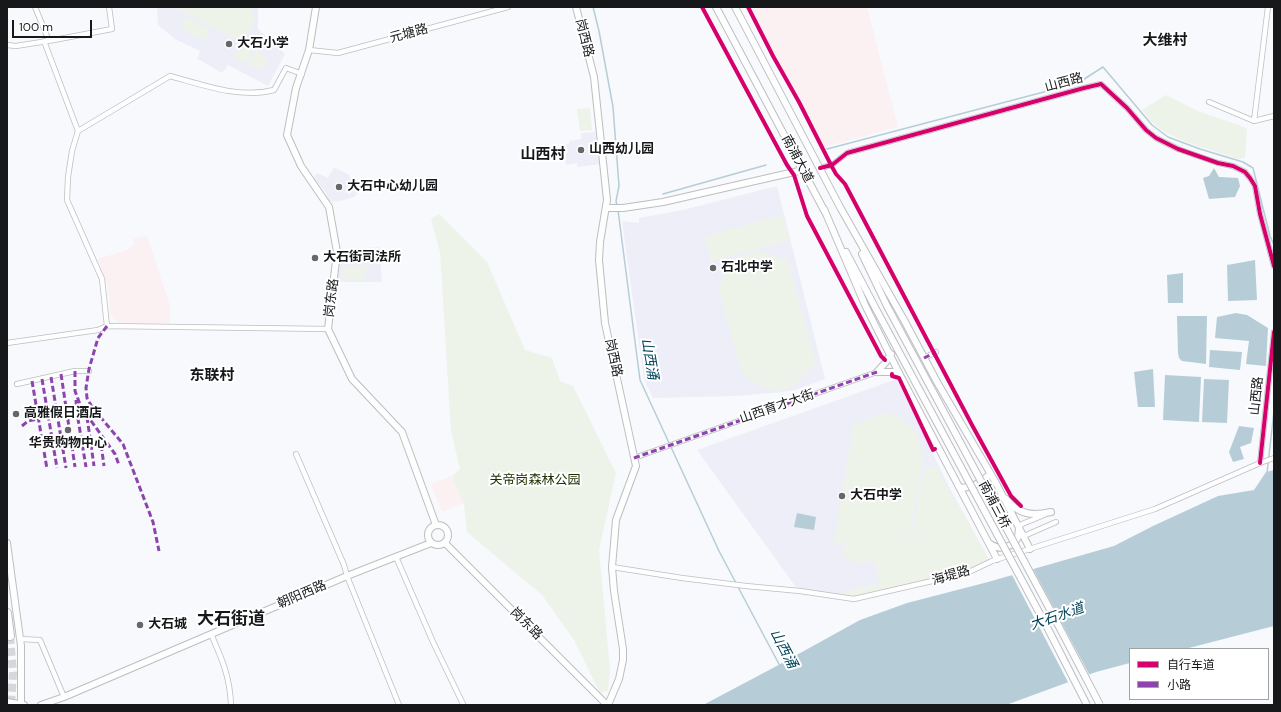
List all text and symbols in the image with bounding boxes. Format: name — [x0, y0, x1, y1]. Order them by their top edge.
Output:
scale bar — [14, 12, 94, 38]
street label: 岗西路 — [572, 17, 596, 59]
text: 100 m — [19, 19, 53, 35]
street label: 元塘路 — [388, 21, 430, 47]
district label: 大维村 — [1143, 32, 1187, 50]
place label: 大石小学 — [237, 36, 289, 52]
marker: 大石小学 — [224, 39, 234, 49]
street label: 山西路 — [1043, 70, 1085, 96]
street label: 南浦大道 — [778, 132, 816, 186]
place label: 山西幼儿园 — [589, 142, 654, 158]
marker: 山西幼儿园 — [576, 145, 586, 155]
district label: 山西村 — [521, 146, 565, 164]
place label: 大石中心幼儿园 — [347, 179, 438, 195]
marker: 大石中心幼儿园 — [334, 182, 344, 192]
place label: 大石街司法所 — [323, 250, 401, 266]
marker: 大石街司法所 — [310, 253, 320, 263]
place label: 石北中学 — [721, 260, 773, 276]
marker: 石北中学 — [708, 263, 718, 273]
street label: 岗东路 — [322, 278, 342, 318]
street label: 岗西路 — [601, 337, 625, 379]
water label: 山西涌 — [637, 337, 661, 381]
district label: 东联村 — [190, 367, 234, 385]
street label: 山西路 — [1247, 376, 1267, 416]
street label: 山西育才大街 — [738, 387, 816, 427]
place label: 高雅假日酒店 — [24, 406, 102, 422]
marker: 高雅假日酒店 — [11, 409, 21, 419]
marker: 华贵购物中心 — [63, 425, 73, 435]
place label: 华贵购物中心 — [29, 436, 107, 452]
park label: 关帝岗森林公园 — [490, 473, 580, 489]
street label: 南浦三桥 — [975, 478, 1013, 532]
place label: 大石中学 — [850, 488, 902, 504]
marker: 大石中学 — [837, 491, 847, 501]
street label: 海堤路 — [930, 563, 972, 589]
street label: 朝阳西路 — [275, 578, 329, 612]
water label: 大石水道 — [1028, 600, 1086, 634]
street label: 岗东路 — [507, 605, 545, 643]
district label: 大石街道 — [197, 610, 265, 630]
place label: 大石城 — [148, 617, 187, 633]
marker: 大石城 — [135, 620, 145, 630]
water label: 山西涌 — [766, 627, 800, 671]
legend — [1129, 648, 1269, 700]
text: 自行车道 — [1167, 657, 1215, 673]
text: 小路 — [1167, 677, 1191, 693]

